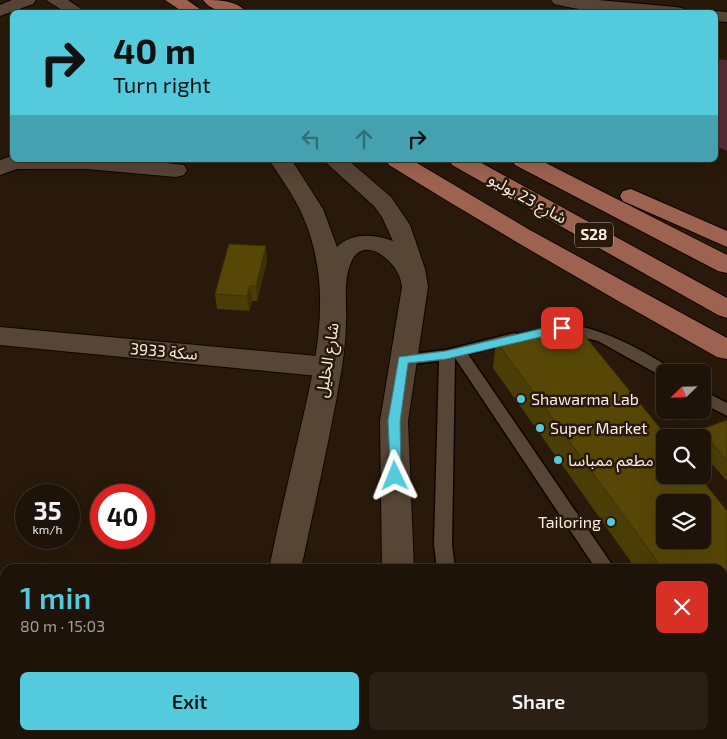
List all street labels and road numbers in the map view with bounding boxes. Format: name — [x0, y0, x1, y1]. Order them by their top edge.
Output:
street label: شارع 23 يوليو — [484, 168, 571, 230]
road number: S28 — [575, 222, 613, 248]
street label: شارع الخليل — [311, 321, 346, 399]
street label: سكة 3933 — [129, 338, 199, 363]

